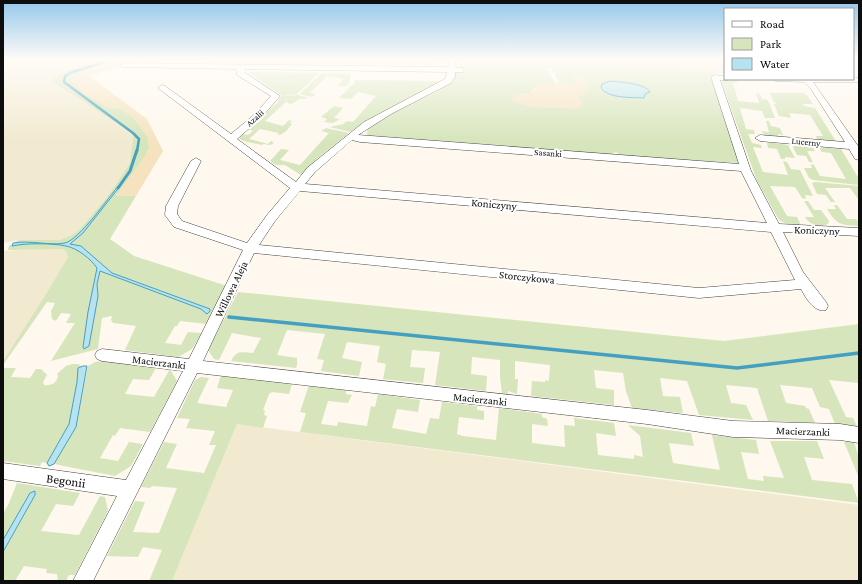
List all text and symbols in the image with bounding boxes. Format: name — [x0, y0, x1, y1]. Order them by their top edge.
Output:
legend — [724, 8, 854, 80]
text: Road — [760, 17, 785, 31]
text: Park — [760, 37, 782, 51]
text: Water — [760, 57, 790, 71]
street label: Azalii — [244, 107, 266, 128]
street label: Lucerny — [791, 136, 822, 148]
street label: Sasanki — [534, 147, 563, 159]
street label: Koniczyny — [471, 196, 518, 213]
street label: Koniczyny — [794, 223, 841, 238]
street label: Willowa Aleja — [212, 259, 251, 319]
street label: Storczykowa — [499, 268, 555, 287]
street label: Macierzanki — [131, 353, 187, 371]
street label: Macierzanki — [452, 390, 508, 408]
street label: Macierzanki — [776, 424, 830, 438]
street label: Begonii — [45, 470, 87, 491]

